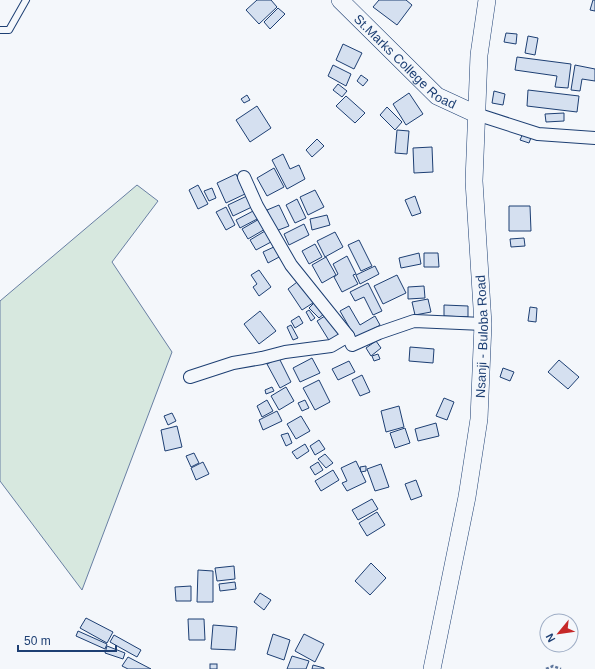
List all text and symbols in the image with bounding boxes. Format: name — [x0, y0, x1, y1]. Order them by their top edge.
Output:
street label: St.Marks College Road — [351, 11, 459, 111]
street label: Nsanji - Buloba Road — [472, 275, 491, 398]
north arrow — [539, 613, 579, 653]
scale bar — [18, 627, 116, 653]
text: N — [543, 631, 557, 644]
text: 50 m — [24, 634, 51, 648]

